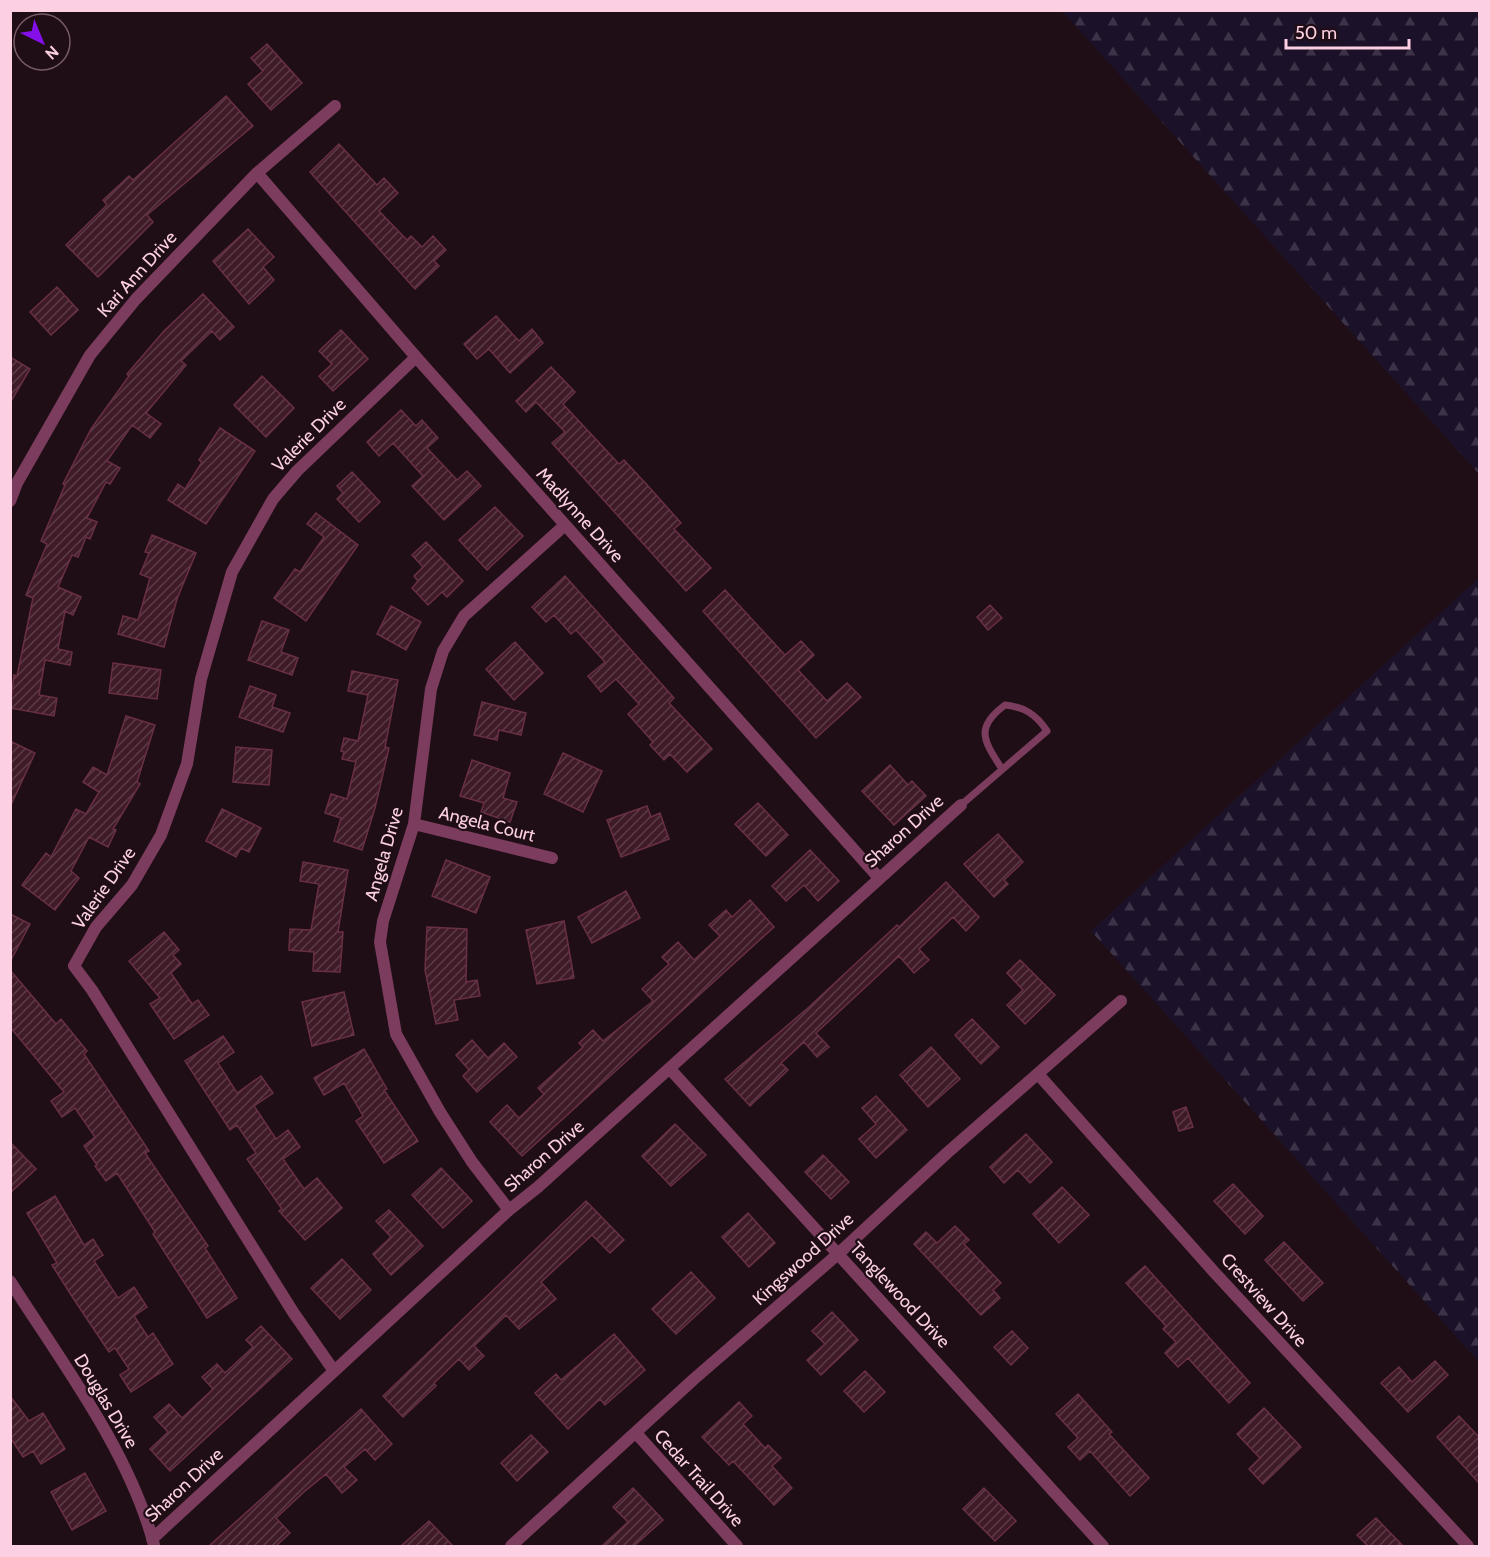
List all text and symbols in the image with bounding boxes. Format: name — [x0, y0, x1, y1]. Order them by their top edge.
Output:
north arrow — [12, 12, 72, 72]
scale bar — [1286, 12, 1409, 50]
text: 50 m — [1295, 22, 1337, 44]
text: N — [41, 42, 63, 63]
street label: Kari Ann Drive — [93, 226, 181, 322]
street label: Valerie Drive — [267, 393, 351, 477]
street label: Madlynne Drive — [532, 463, 628, 567]
street label: Sharon Drive — [860, 790, 948, 872]
street label: Angela Court — [437, 801, 537, 847]
street label: Angela Drive — [360, 805, 408, 903]
street label: Valerie Drive — [68, 843, 140, 933]
street label: Sharon Drive — [500, 1115, 588, 1197]
street label: Kingswood Drive — [748, 1208, 858, 1310]
street label: Tanglewood Drive — [845, 1238, 955, 1352]
street label: Crestview Drive — [1216, 1249, 1312, 1351]
street label: Douglas Drive — [69, 1350, 143, 1452]
street label: Cedar Trail Drive — [650, 1425, 748, 1531]
street label: Sharon Drive — [140, 1443, 228, 1527]

